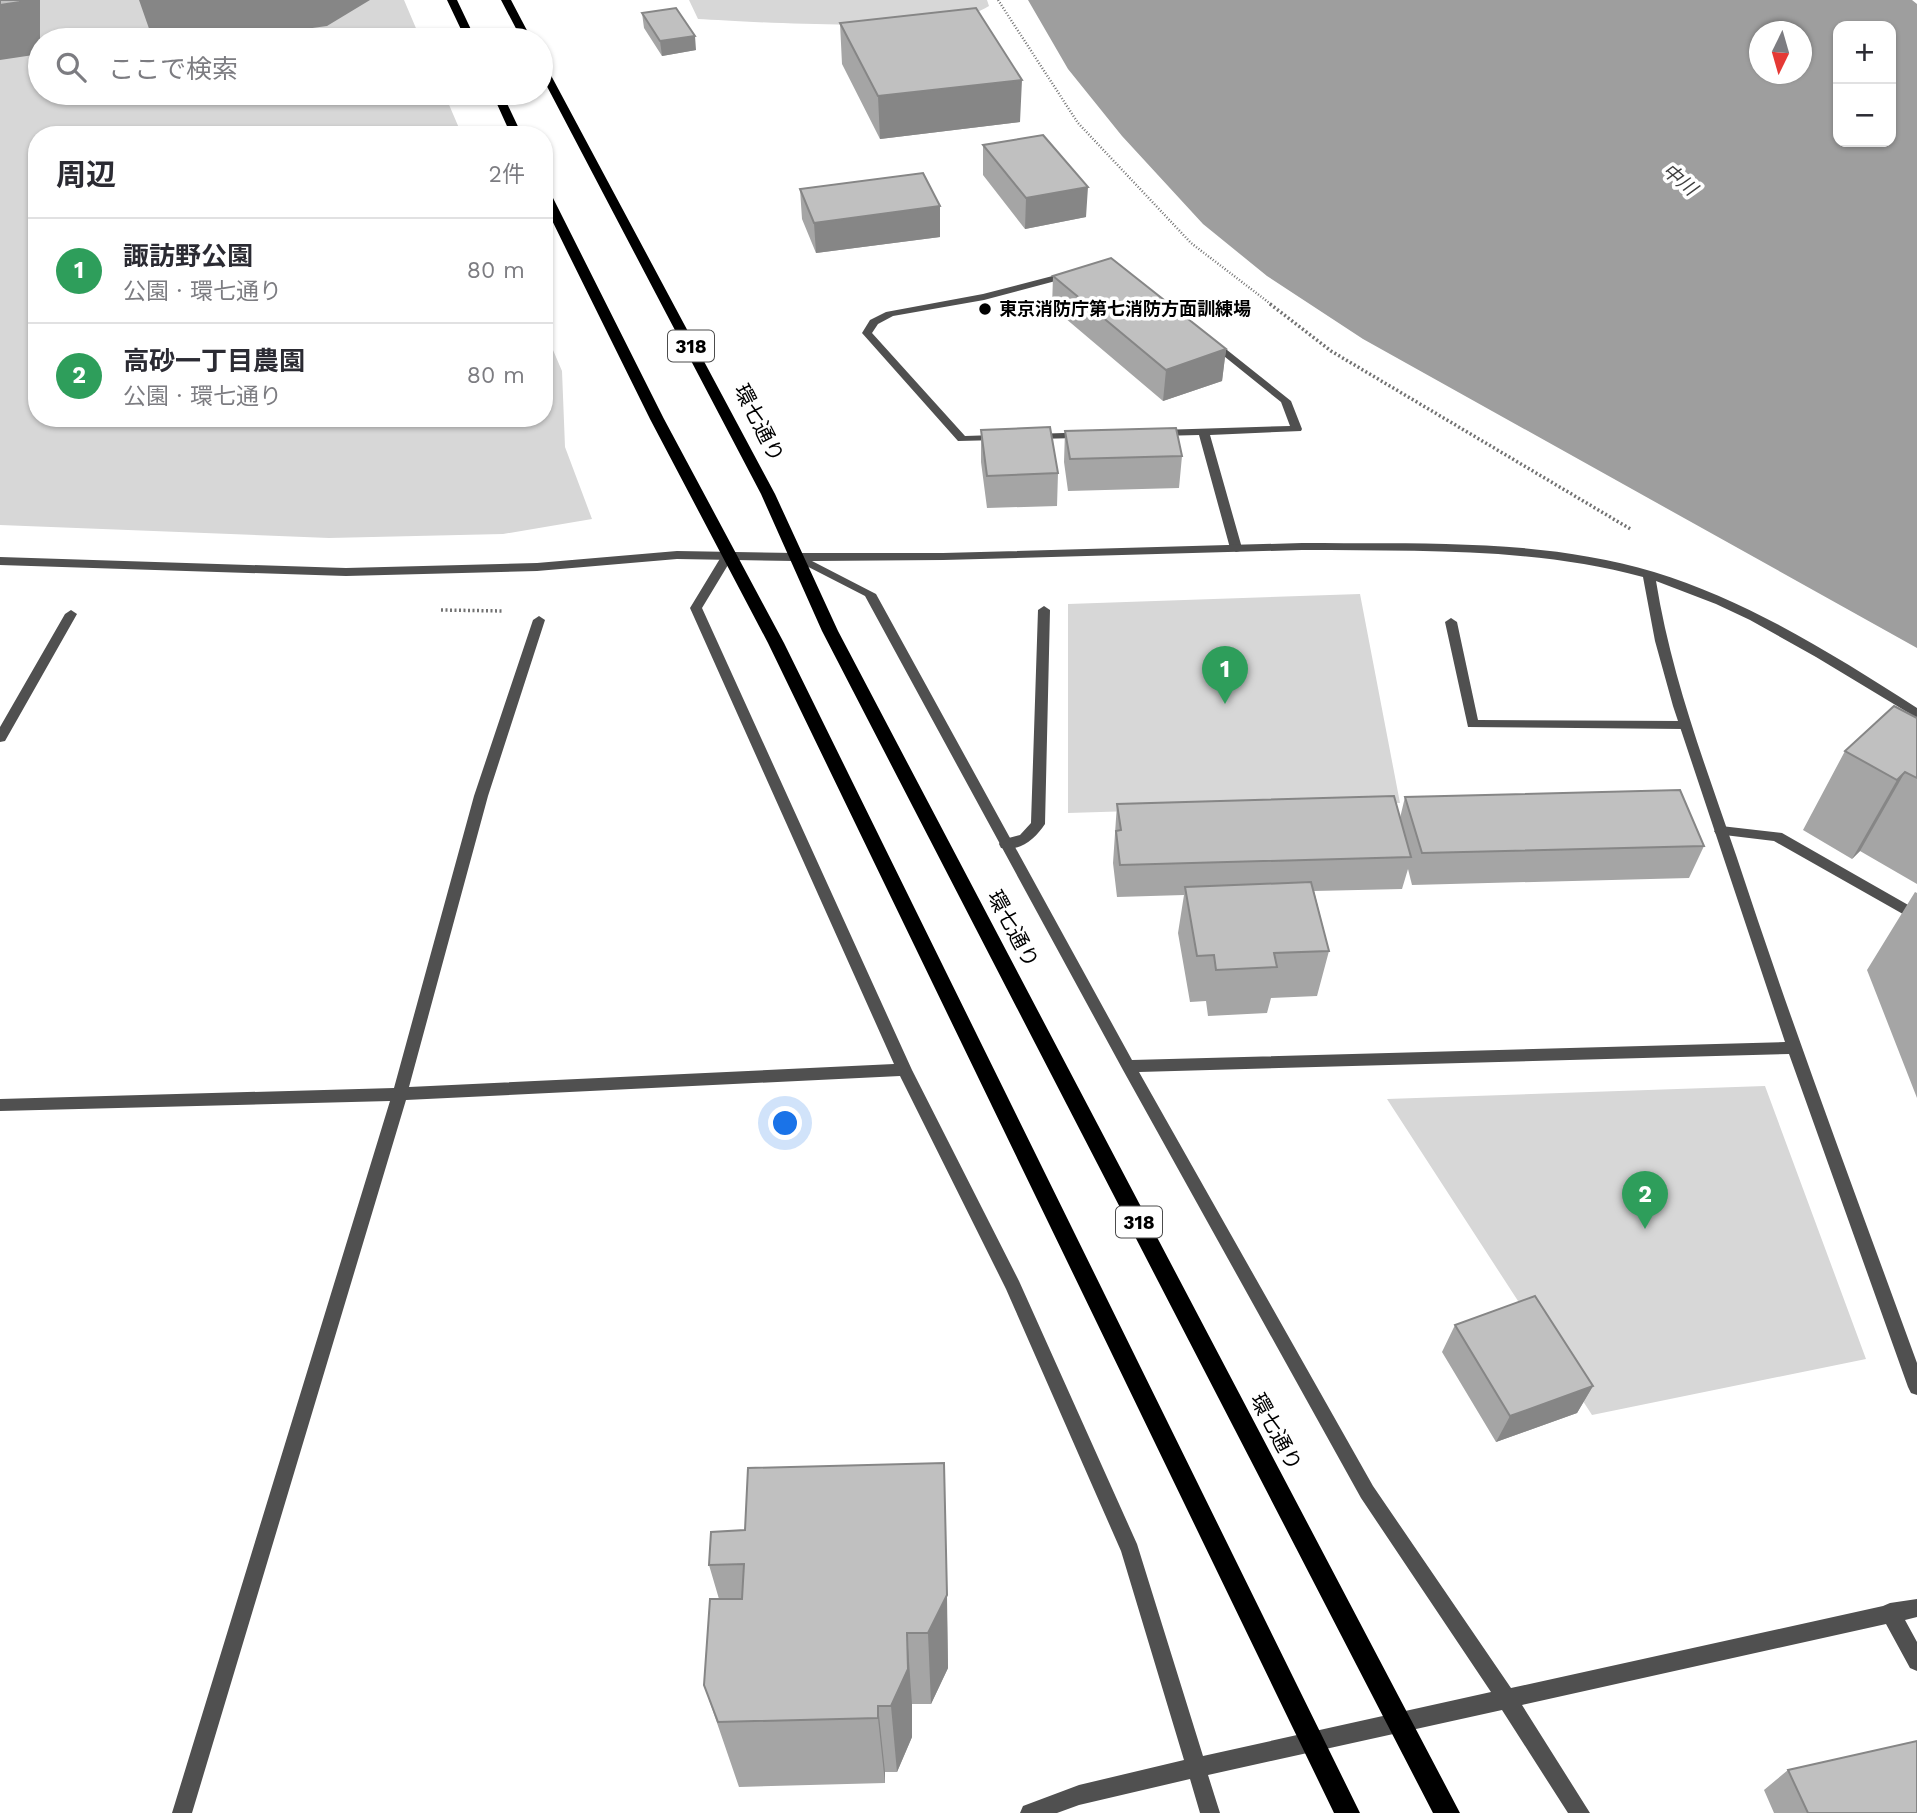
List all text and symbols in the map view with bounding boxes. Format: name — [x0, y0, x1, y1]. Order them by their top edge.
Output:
north arrow — [1749, 21, 1812, 84]
map controls — [1833, 21, 1896, 147]
button: + — [1833, 21, 1896, 84]
search box — [28, 28, 553, 105]
icon: search — [52, 48, 90, 86]
text: ここで検索 — [108, 54, 238, 84]
button: − — [1833, 84, 1896, 147]
text: 周辺 — [56, 157, 116, 192]
water label: 中川 — [1658, 158, 1703, 202]
text: 2件 — [489, 161, 525, 188]
text: 諏訪野公園 — [123, 241, 253, 271]
text: 1 — [74, 257, 84, 284]
text: 80 m — [467, 257, 525, 284]
text: 公園 · 環七通り — [123, 278, 282, 305]
place label: 東京消防庁第七消防方面訓練場 — [999, 298, 1251, 319]
marker: 東京消防庁第七消防方面訓練場 — [977, 301, 993, 317]
road number: 318 — [668, 330, 714, 362]
text: 高砂一丁目農園 — [123, 346, 305, 376]
text: 2 — [72, 362, 86, 389]
text: 80 m — [467, 362, 525, 389]
street label: 環七通り — [729, 380, 790, 466]
text: 公園 · 環七通り — [123, 383, 282, 410]
pin: 1 — [1202, 646, 1248, 704]
street label: 環七通り — [983, 886, 1044, 972]
your location — [768, 1106, 802, 1140]
pin: 2 — [1622, 1171, 1668, 1229]
road number: 318 — [1116, 1206, 1162, 1238]
street label: 環七通り — [1246, 1389, 1307, 1475]

